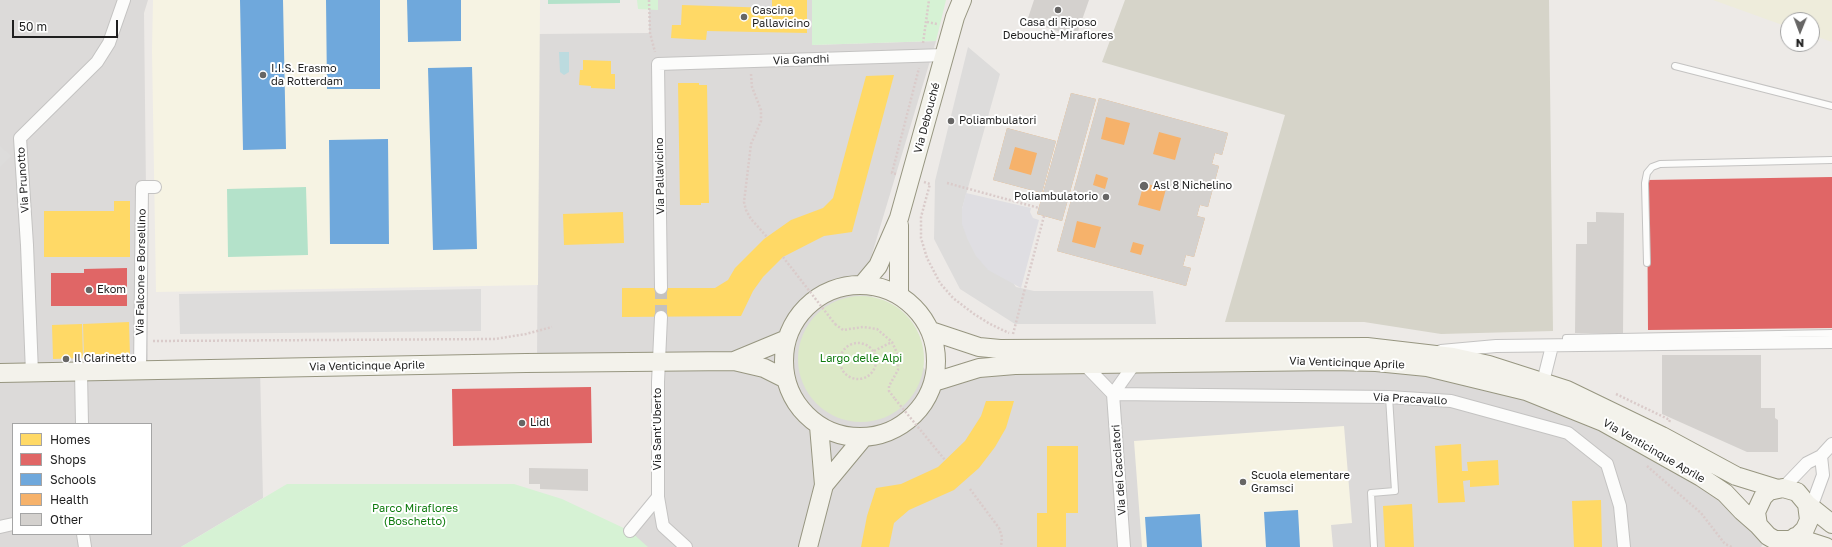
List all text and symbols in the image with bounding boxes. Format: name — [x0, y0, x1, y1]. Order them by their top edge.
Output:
place label: Cascina Pallavicino — [752, 4, 810, 30]
marker: Casa di Riposo Debouchè-Miraflores — [1053, 5, 1063, 15]
scale bar — [14, 12, 120, 38]
marker: Cascina Pallavicino — [739, 12, 749, 22]
north arrow — [1780, 12, 1820, 52]
place label: Casa di Riposo Debouchè-Miraflores — [1003, 16, 1113, 42]
text: 50 m — [19, 19, 47, 34]
text: N — [1795, 37, 1804, 50]
street label: Via Gandhi — [773, 52, 829, 68]
place label: I.I.S. Erasmo da Rotterdam — [271, 62, 343, 88]
marker: I.I.S. Erasmo da Rotterdam — [258, 70, 268, 80]
street label: Via Debouché — [911, 81, 943, 155]
place label: Poliambulatori — [959, 114, 1036, 128]
marker: Poliambulatori — [946, 116, 956, 126]
street label: Via Pallavicino — [653, 137, 667, 215]
street label: Via Prunotto — [14, 147, 32, 213]
place label: Asl 8 Nichelino — [1153, 179, 1232, 193]
marker: Asl 8 Nichelino — [1138, 180, 1150, 192]
place label: Poliambulatorio — [1014, 190, 1098, 204]
marker: Poliambulatorio — [1101, 192, 1111, 202]
street label: Via Falcone e Borsellino — [133, 209, 149, 335]
place label: Ekom — [97, 283, 126, 297]
marker: Ekom — [84, 285, 94, 295]
place label: Il Clarinetto — [74, 352, 137, 366]
park label: Largo delle Alpi — [820, 352, 902, 366]
marker: Il Clarinetto — [61, 354, 71, 364]
street label: Via Venticinque Aprile — [1289, 354, 1405, 372]
street label: Via Venticinque Aprile — [309, 358, 425, 374]
street label: Via Sant'Uberto — [651, 388, 665, 470]
street label: Via Pracavallo — [1372, 390, 1448, 408]
place label: Lidl — [530, 416, 550, 430]
street label: Via Venticinque Aprile — [1601, 416, 1707, 486]
marker: Lidl — [517, 418, 527, 428]
legend — [12, 423, 152, 535]
street label: Via dei Cacciatori — [1109, 424, 1129, 516]
text: Homes — [50, 432, 90, 447]
text: Shops — [50, 452, 86, 467]
place label: Scuola elementare Gramsci — [1251, 469, 1350, 495]
text: Schools — [50, 472, 96, 487]
marker: Scuola elementare Gramsci — [1238, 477, 1248, 487]
text: Health — [50, 492, 89, 507]
park label: Parco Miraflores (Boschetto) — [372, 502, 458, 528]
text: Other — [50, 512, 83, 527]

